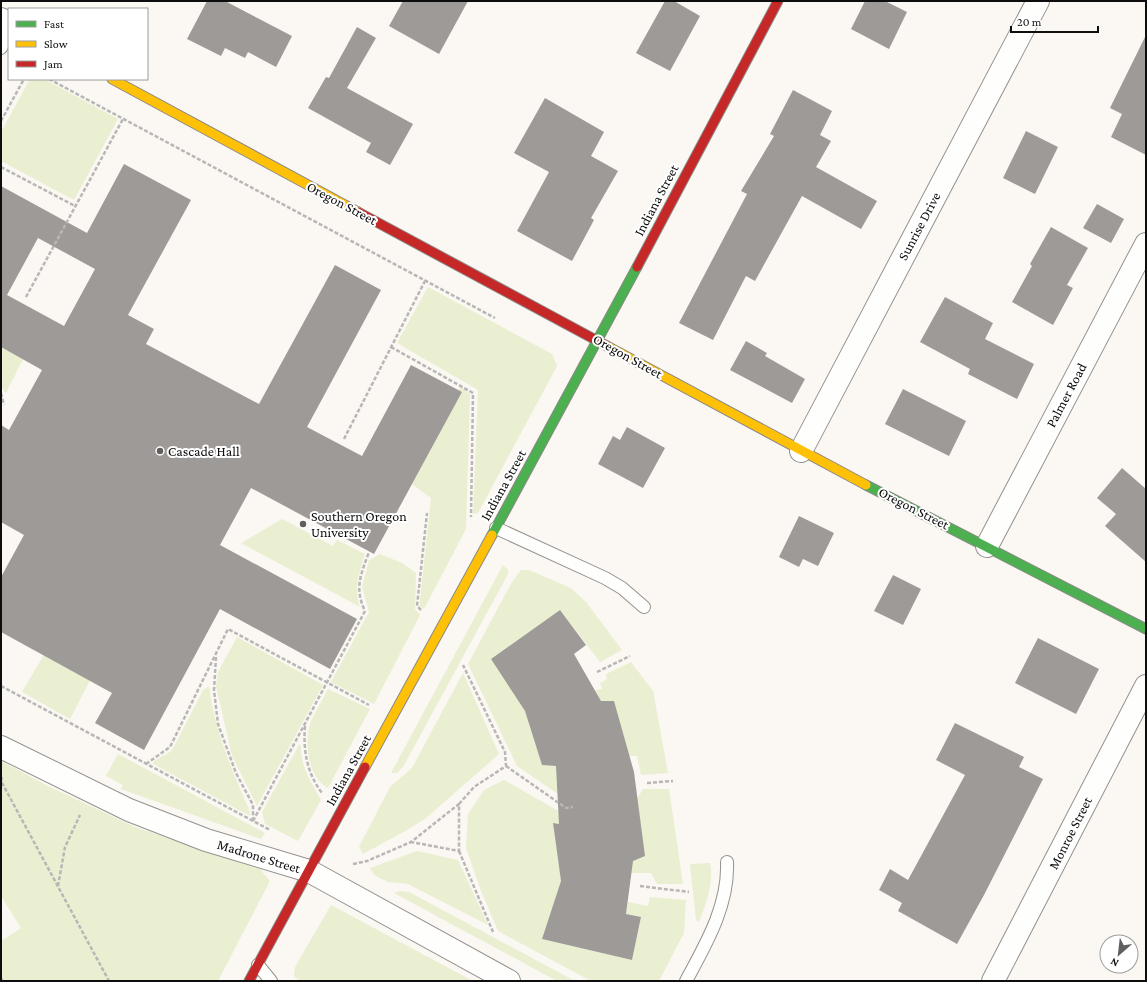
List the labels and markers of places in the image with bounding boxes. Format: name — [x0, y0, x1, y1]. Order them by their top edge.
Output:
place label: Cascade Hall — [168, 443, 240, 459]
marker: Cascade Hall — [155, 446, 165, 456]
place label: Southern Oregon University — [311, 508, 407, 540]
marker: Southern Oregon University — [298, 519, 308, 529]

